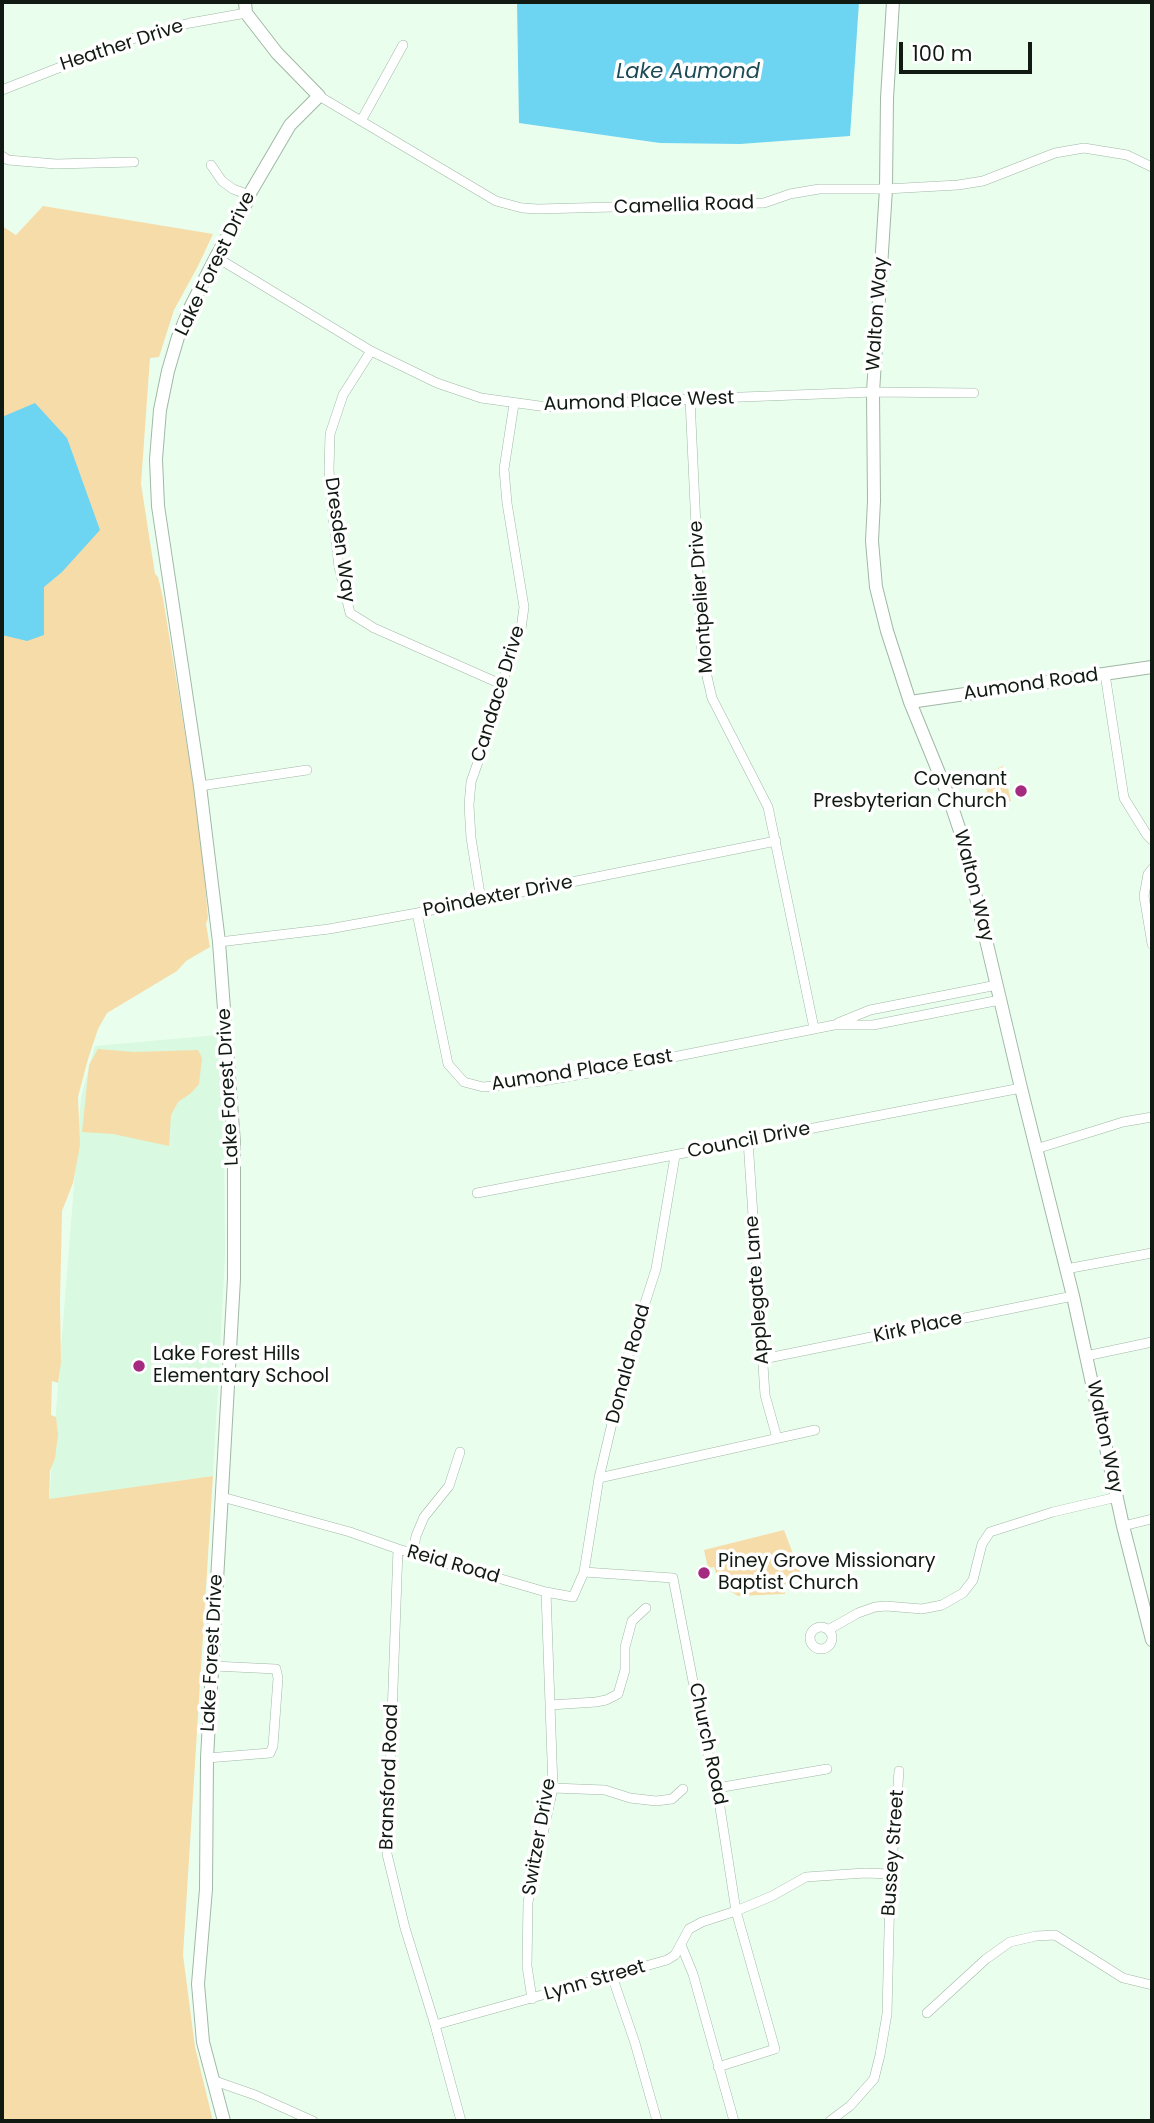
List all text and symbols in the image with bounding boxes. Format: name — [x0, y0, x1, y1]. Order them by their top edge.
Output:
street label: Heather Drive — [57, 15, 187, 77]
scale bar — [902, 28, 1035, 72]
text: 100 m — [912, 39, 972, 68]
water label: Lake Aumond — [616, 60, 760, 86]
street label: Lake Forest Drive — [171, 188, 261, 340]
street label: Camellia Road — [614, 192, 754, 220]
street label: Walton Way — [863, 256, 893, 372]
street label: Aumond Place West — [543, 387, 735, 417]
street label: Dresden Way — [319, 476, 359, 604]
street label: Montpelier Drive — [685, 520, 719, 674]
street label: Candace Drive — [467, 623, 531, 765]
street label: Aumond Road — [962, 664, 1100, 706]
place label: Covenant Presbyterian Church — [813, 769, 1007, 813]
marker: Covenant Presbyterian Church — [1013, 783, 1029, 799]
street label: Walton Way — [948, 828, 998, 944]
street label: Poindexter Drive — [421, 871, 575, 923]
street label: Lake Forest Drive — [213, 1008, 245, 1166]
street label: Aumond Place East — [490, 1045, 674, 1097]
street label: Council Drive — [686, 1118, 812, 1164]
street label: Applegate Lane — [741, 1215, 775, 1365]
street label: Donald Road — [602, 1302, 656, 1426]
street label: Kirk Place — [872, 1308, 964, 1348]
place label: Lake Forest Hills Elementary School — [153, 1344, 329, 1388]
marker: Lake Forest Hills Elementary School — [131, 1358, 147, 1374]
street label: Walton Way — [1081, 1379, 1127, 1495]
street label: Reid Road — [404, 1541, 502, 1589]
place label: Piney Grove Missionary Baptist Church — [718, 1551, 935, 1595]
marker: Piney Grove Missionary Baptist Church — [696, 1565, 712, 1581]
street label: Lake Forest Drive — [197, 1574, 229, 1732]
street label: Church Road — [683, 1681, 731, 1807]
street label: Bransford Road — [376, 1703, 404, 1851]
street label: Switzer Drive — [518, 1777, 562, 1897]
street label: Bussey Street — [878, 1789, 910, 1917]
street label: Lynn Street — [542, 1956, 648, 2006]

